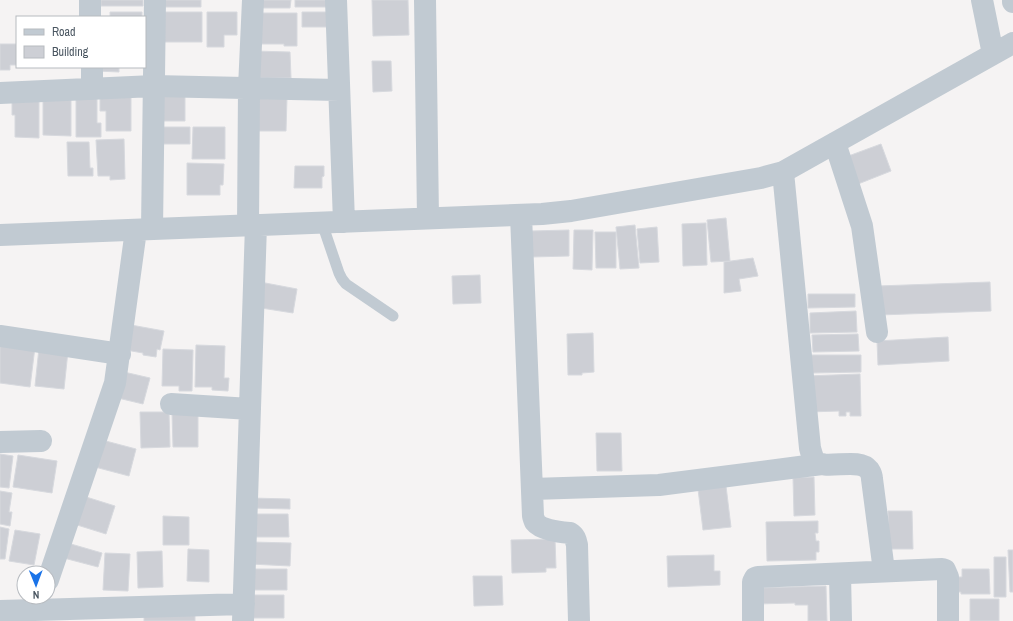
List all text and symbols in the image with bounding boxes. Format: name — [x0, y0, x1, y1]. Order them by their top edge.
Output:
legend — [16, 16, 146, 68]
text: Road — [52, 24, 76, 40]
text: Building — [52, 44, 89, 60]
north arrow — [16, 565, 56, 605]
text: N — [33, 588, 40, 602]

